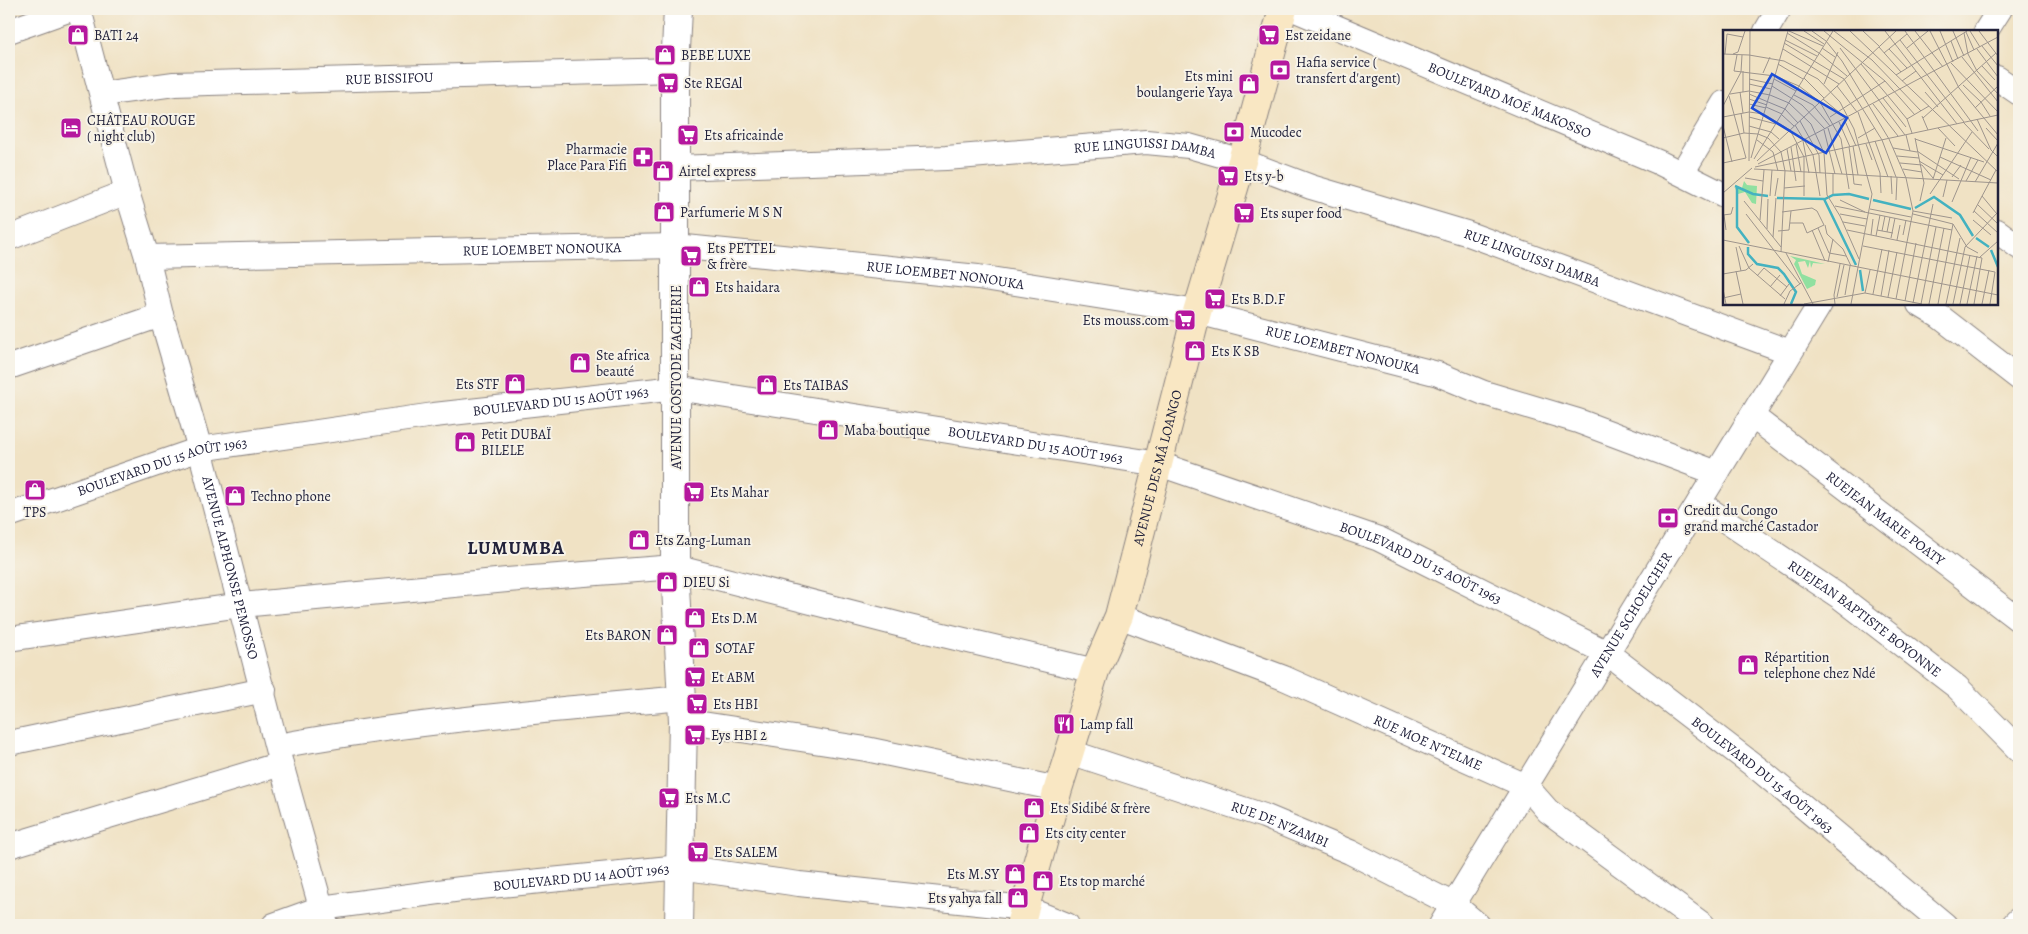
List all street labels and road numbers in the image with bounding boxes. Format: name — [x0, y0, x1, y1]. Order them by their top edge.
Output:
street label: BOULEVARD MOÉ MAKOSSO — [1425, 57, 1595, 143]
street label: RUE BISSIFOU — [345, 67, 434, 89]
street label: RUE LINGUISSI DAMBA — [1073, 132, 1219, 163]
street label: RUE LINGUISSI DAMBA — [1461, 224, 1604, 291]
street label: RUE LOEMBET NONOUKA — [462, 238, 622, 260]
street label: RUE LOEMBET NONOUKA — [866, 256, 1026, 294]
street label: AVENUE COSTODE ZACHERIE — [667, 285, 686, 470]
street label: RUE LOEMBET NONOUKA — [1264, 321, 1423, 379]
street label: BOULEVARD DU 15 AOÛT 1963 — [472, 382, 650, 420]
street label: AVENUE DES MÂ LOANGO — [1128, 387, 1186, 549]
street label: BOULEVARD DU 15 AOÛT 1963 — [947, 421, 1125, 468]
street label: BOULEVARD DU 15 AOÛT 1963 — [74, 433, 248, 500]
street label: RUEJEAN MARIE POATY — [1822, 466, 1949, 570]
street label: AVENUE ALPHONSE PEMOSSO — [198, 473, 263, 662]
street label: BOULEVARD DU 15 AOÛT 1963 — [1337, 517, 1505, 608]
street label: AVENUE SCHOELCHER — [1585, 548, 1676, 681]
street label: RUEJEAN BAPTISTE BOYONNE — [1784, 556, 1945, 681]
street label: RUE MOE N'TELME — [1371, 710, 1485, 775]
street label: BOULEVARD DU 15 AOÛT 1963 — [1688, 712, 1838, 838]
street label: RUE DE N'ZAMBI — [1229, 796, 1332, 852]
street label: BOULEVARD DU 14 AOÛT 1963 — [492, 859, 670, 895]

